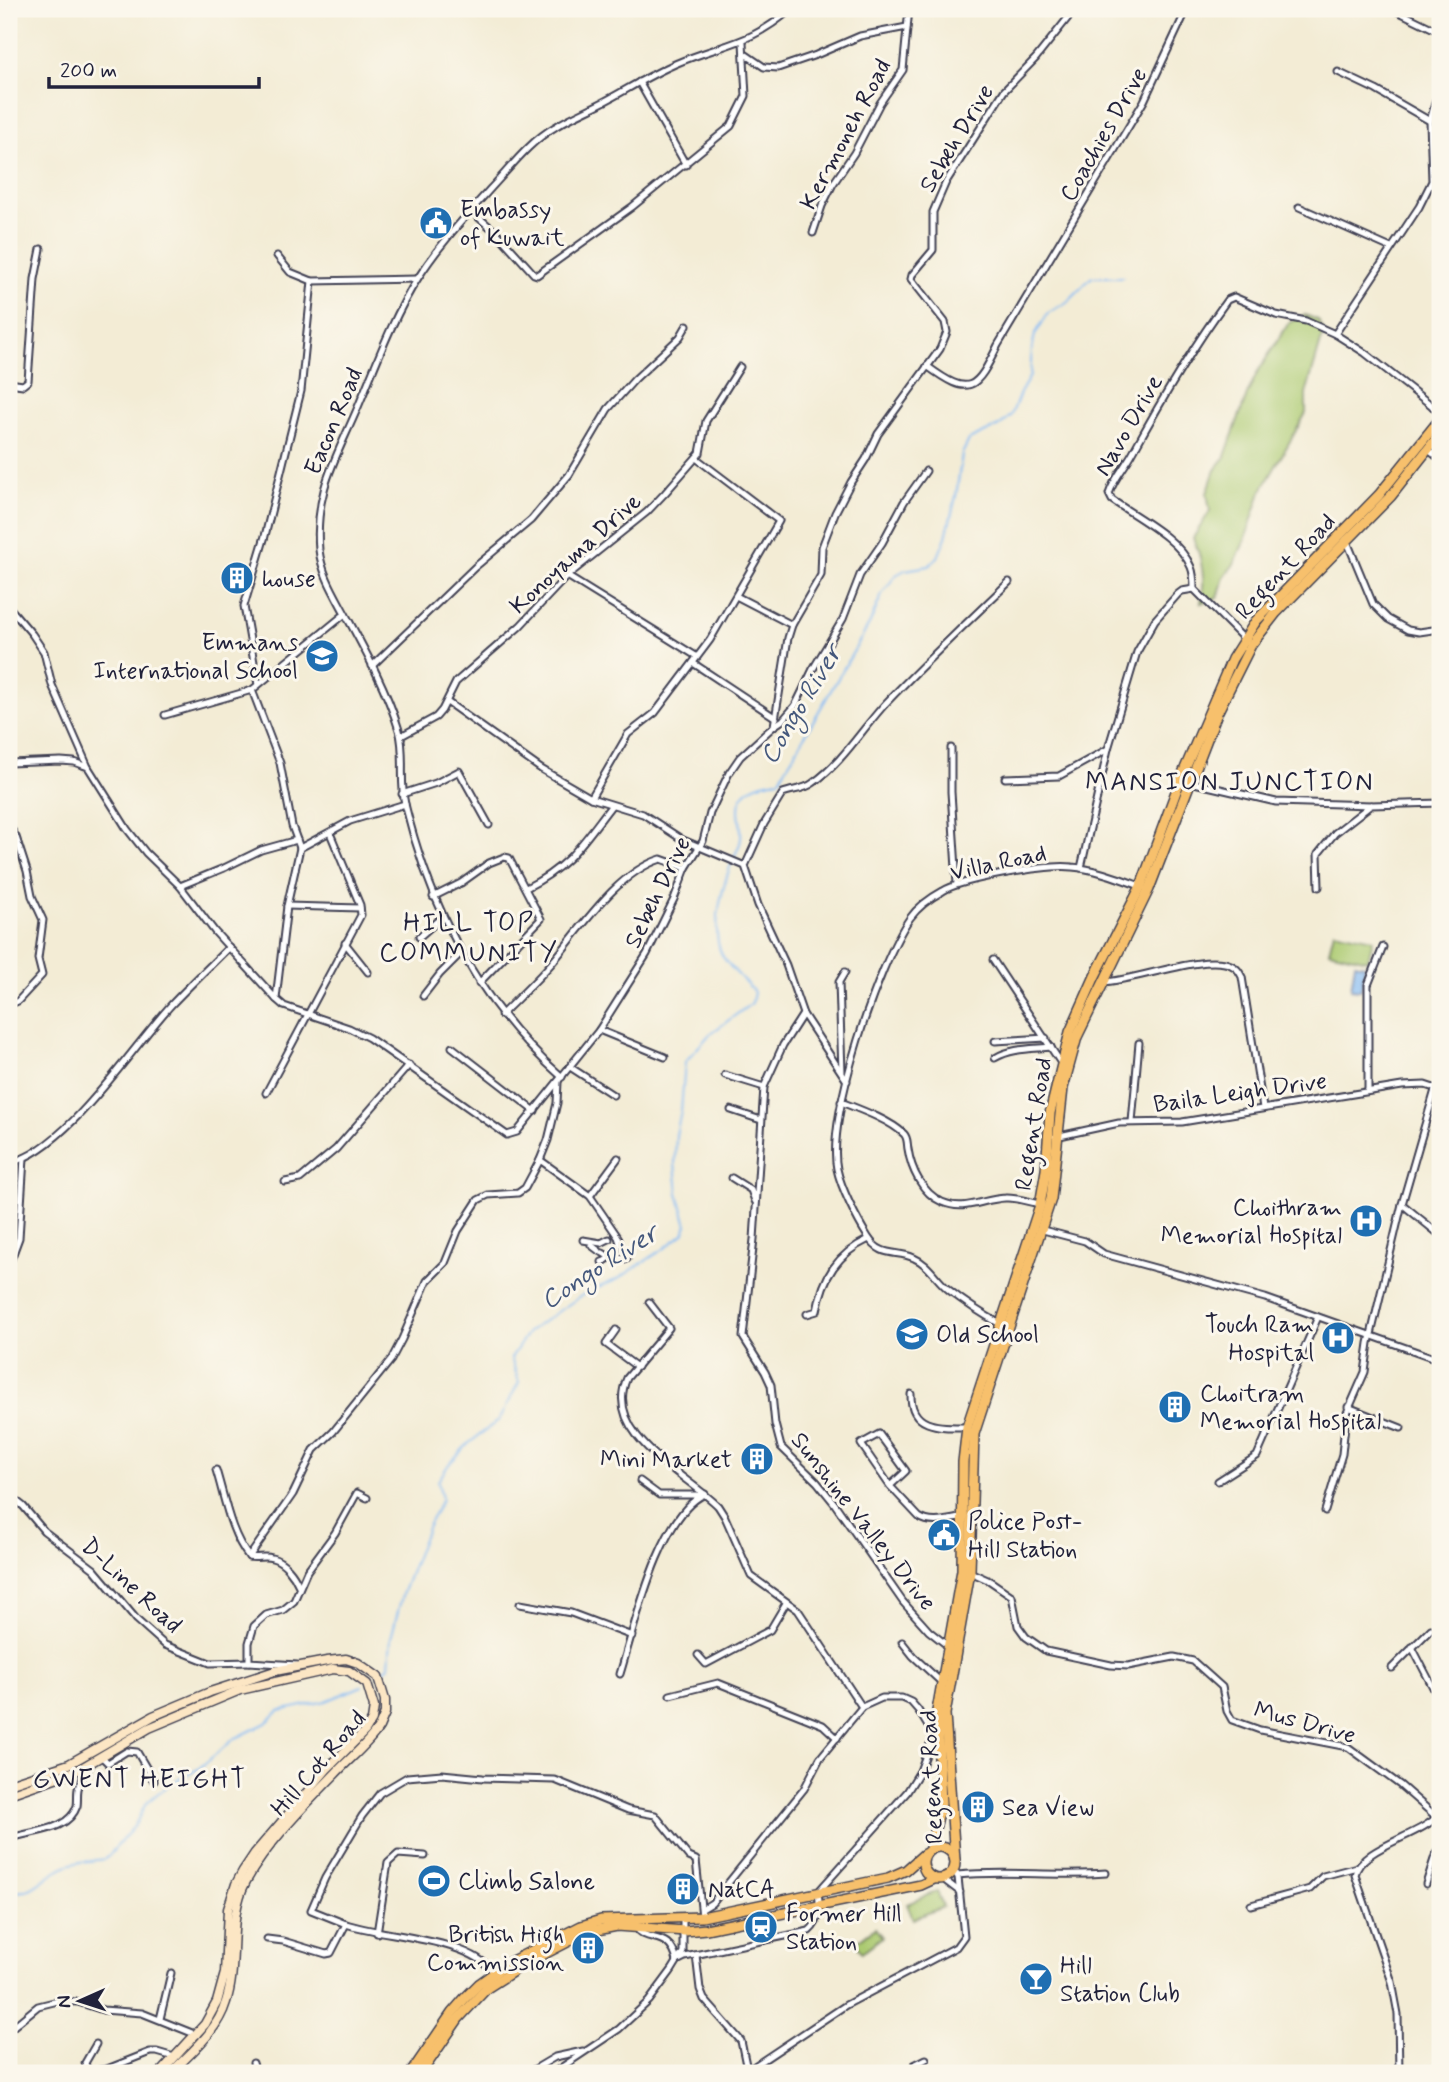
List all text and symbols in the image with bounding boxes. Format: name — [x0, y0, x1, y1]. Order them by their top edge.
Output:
scale bar — [49, 46, 259, 90]
street label: Kermoneh Road — [794, 54, 899, 215]
text: 200 m — [60, 57, 117, 85]
street label: Coachies Drive — [1053, 62, 1155, 207]
street label: Sebeh Drive — [913, 79, 1002, 199]
place label: Embassy of Kuwait — [460, 195, 565, 254]
public building icon: Embassy of Kuwait — [417, 204, 455, 242]
street label: Eacon Road — [298, 363, 371, 480]
street label: Navo Drive — [1088, 369, 1171, 482]
street label: Konoyama Drive — [503, 487, 649, 622]
street label: Regent Road — [1229, 507, 1346, 629]
building icon: house — [218, 559, 256, 597]
place label: house — [262, 564, 316, 595]
place label: Emmans International School — [93, 628, 298, 687]
water label: Congo River — [753, 636, 854, 772]
school or university icon: Emmans International School — [303, 637, 341, 675]
district label: MANSION JUNCTION — [1085, 766, 1375, 800]
street label: Sebeh Drive — [618, 832, 699, 954]
street label: Villa Road — [947, 838, 1049, 889]
district label: HILL TOP COMMUNITY — [379, 907, 559, 971]
street label: Regent Road — [1009, 1055, 1063, 1194]
street label: Baila Leigh Drive — [1151, 1066, 1329, 1121]
place label: Choithram Memorial Hospital — [1161, 1193, 1342, 1252]
hospital icon: Choithram Memorial Hospital — [1347, 1202, 1385, 1240]
water label: Congo River — [535, 1215, 670, 1320]
place label: Touch Ram Hospital — [1205, 1310, 1314, 1369]
school or university icon: Old School — [893, 1315, 931, 1353]
hospital icon: Touch Ram Hospital — [1319, 1319, 1357, 1357]
place label: Old School — [936, 1320, 1039, 1351]
place label: Choitram Memorial Hospital — [1200, 1379, 1381, 1438]
building icon: Choitram Memorial Hospital — [1156, 1388, 1194, 1426]
street label: Sunshine Valley Drive — [783, 1426, 942, 1618]
building icon: Mini Market — [738, 1440, 776, 1478]
place label: Mini Market — [600, 1445, 732, 1476]
place label: Police Post- Hill Station — [968, 1507, 1083, 1566]
public building icon: Police Post- Hill Station — [925, 1516, 963, 1554]
street label: D-Line Road — [74, 1531, 188, 1641]
street label: Mus Drive — [1250, 1695, 1359, 1752]
street label: Hill Cot Road — [264, 1704, 374, 1824]
street label: Regent Road — [913, 1709, 954, 1845]
district label: GWENT HEIGHT — [33, 1763, 247, 1797]
building icon: Sea View — [959, 1788, 997, 1826]
place label: Sea View — [1002, 1793, 1094, 1824]
sports icon: Climb Salone — [415, 1862, 453, 1900]
place label: Climb Salone — [458, 1867, 595, 1898]
building icon: NatCA — [664, 1870, 702, 1908]
place label: NatCA — [708, 1875, 775, 1906]
place label: Former Hill Station — [786, 1899, 902, 1958]
station icon: Former Hill Station — [742, 1908, 780, 1946]
place label: British High Commission — [427, 1920, 564, 1979]
building icon: British High Commission — [569, 1929, 607, 1967]
place label: Hill Station Club — [1060, 1951, 1180, 2010]
bar icon: Hill Station Club — [1017, 1960, 1055, 1998]
north arrow — [46, 1966, 116, 2036]
text: N — [52, 1995, 77, 2009]

